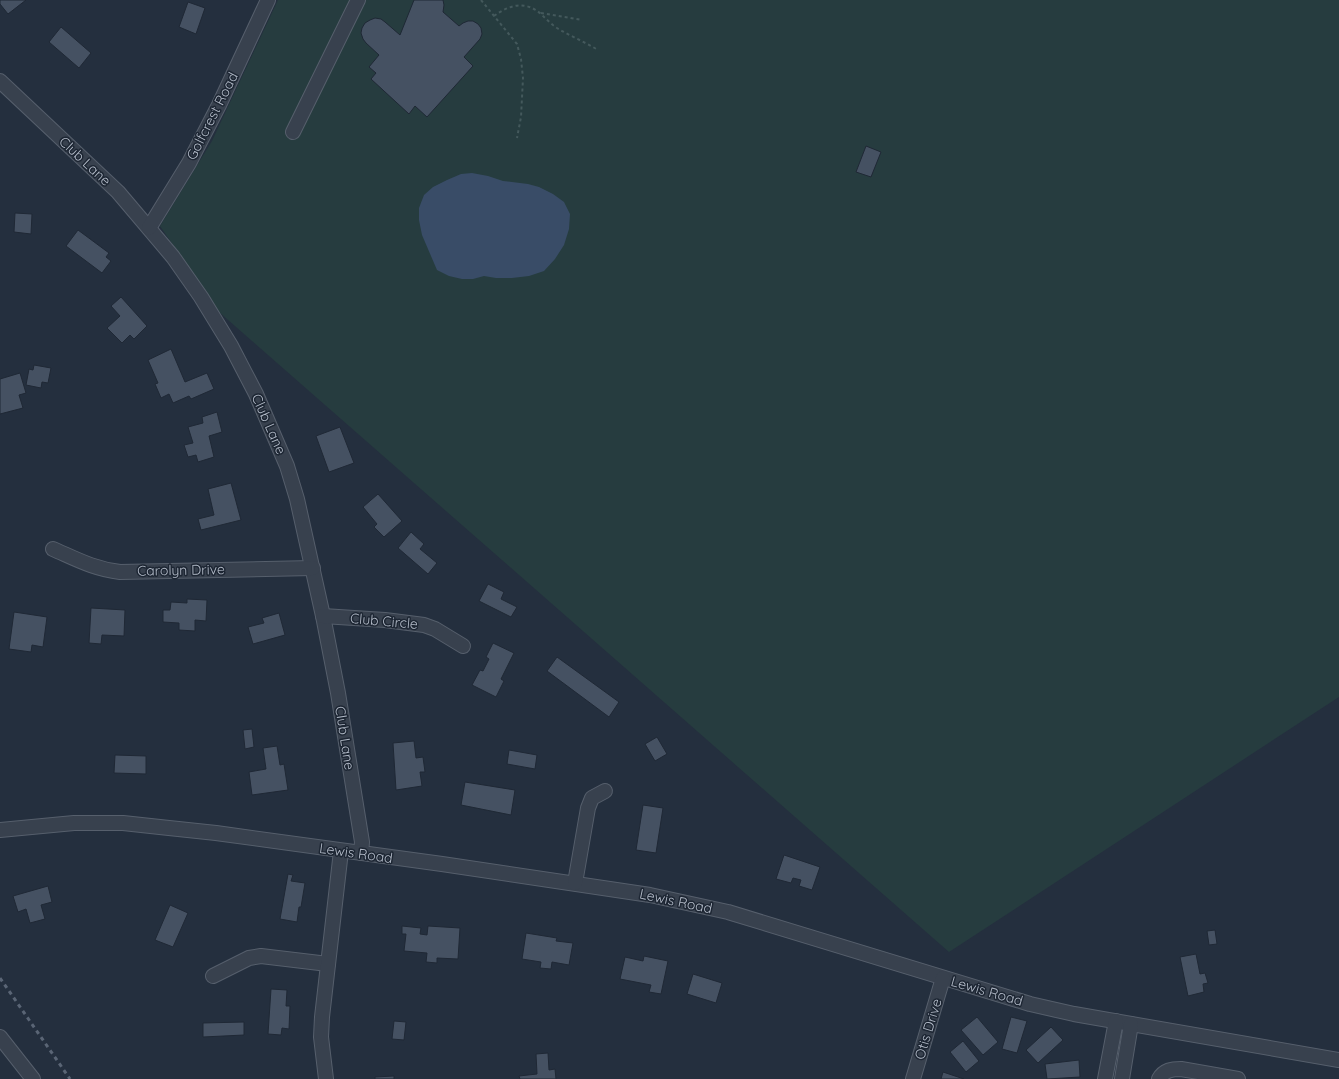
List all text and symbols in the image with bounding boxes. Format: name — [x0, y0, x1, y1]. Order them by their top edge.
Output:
street label: Golfcrest Road — [182, 69, 242, 163]
street label: Club Lane — [55, 132, 115, 190]
street label: Club Lane — [248, 391, 290, 457]
street label: Carolyn Drive — [137, 560, 225, 580]
street label: Club Circle — [349, 609, 419, 633]
street label: Club Lane — [331, 705, 359, 771]
street label: Lewis Road — [318, 839, 394, 867]
street label: Lewis Road — [638, 885, 714, 917]
street label: Lewis Road — [949, 972, 1025, 1010]
street label: Otis Drive — [910, 996, 946, 1062]

